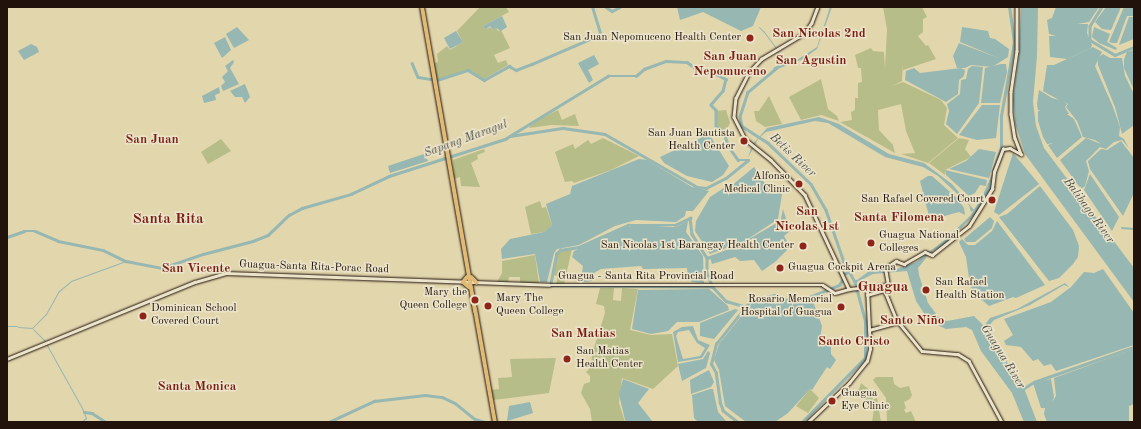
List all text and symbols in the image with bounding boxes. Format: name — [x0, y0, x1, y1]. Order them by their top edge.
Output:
district label: San Nicolas 2nd — [772, 26, 866, 42]
place label: San Juan Nepomuceno Health Center — [563, 31, 741, 45]
marker: San Juan Nepomuceno Health Center — [744, 32, 756, 44]
district label: San Juan Nepomuceno — [693, 50, 767, 81]
district label: San Agustin — [775, 53, 847, 69]
water label: Sapang Maragul — [422, 118, 510, 162]
place label: San Juan Bautista Health Center — [648, 128, 735, 154]
water label: Betis River — [766, 131, 818, 181]
district label: San Juan — [125, 132, 179, 148]
marker: San Juan Bautista Health Center — [738, 135, 750, 147]
place label: Alfonso Medical Clinic — [724, 171, 790, 197]
water label: Balibago River — [1059, 175, 1117, 247]
marker: Alfonso Medical Clinic — [793, 178, 805, 190]
place label: San Rafael Covered Court — [861, 193, 984, 207]
marker: San Rafael Covered Court — [987, 195, 997, 205]
district label: San Nicolas 1st — [775, 205, 839, 236]
district label: Santa Filomena — [854, 210, 944, 226]
district label: Santa Rita — [132, 211, 204, 229]
place label: Guagua National Colleges — [879, 230, 959, 256]
marker: Guagua National Colleges — [866, 238, 876, 248]
place label: San Nicolas 1st Barangay Health Center — [601, 239, 794, 253]
marker: San Nicolas 1st Barangay Health Center — [797, 240, 809, 252]
street label: Guagua-Santa Rita-Porac Road — [239, 259, 389, 277]
district label: San Vicente — [162, 261, 230, 277]
place label: Guagua Cockpit Arena — [788, 261, 896, 275]
marker: Guagua Cockpit Arena — [775, 263, 785, 273]
street label: Guagua - Santa Rita Provincial Road — [558, 270, 734, 284]
place label: San Rafael Health Station — [935, 277, 1004, 303]
district label: Guagua — [858, 279, 908, 297]
marker: San Rafael Health Station — [920, 284, 932, 296]
place label: Mary the Queen College — [399, 287, 467, 313]
place label: Mary The Queen College — [496, 293, 564, 319]
place label: Rosario Memorial Hospital of Guagua — [740, 294, 832, 320]
marker: Mary the Queen College — [470, 295, 480, 305]
marker: Mary The Queen College — [483, 301, 493, 311]
marker: Rosario Memorial Hospital of Guagua — [835, 301, 847, 313]
place label: Dominican School Covered Court — [151, 303, 236, 329]
marker: Dominican School Covered Court — [138, 311, 148, 321]
district label: Santo Niño — [880, 313, 944, 329]
water label: Guagua River — [977, 322, 1027, 392]
district label: San Matias — [551, 326, 615, 342]
district label: Santo Cristo — [818, 334, 890, 350]
place label: San Matias Health Center — [576, 346, 643, 372]
marker: San Matias Health Center — [561, 353, 573, 365]
district label: Santa Monica — [158, 379, 236, 395]
place label: Guagua Eye Clinic — [841, 388, 889, 414]
marker: Guagua Eye Clinic — [826, 395, 838, 407]

